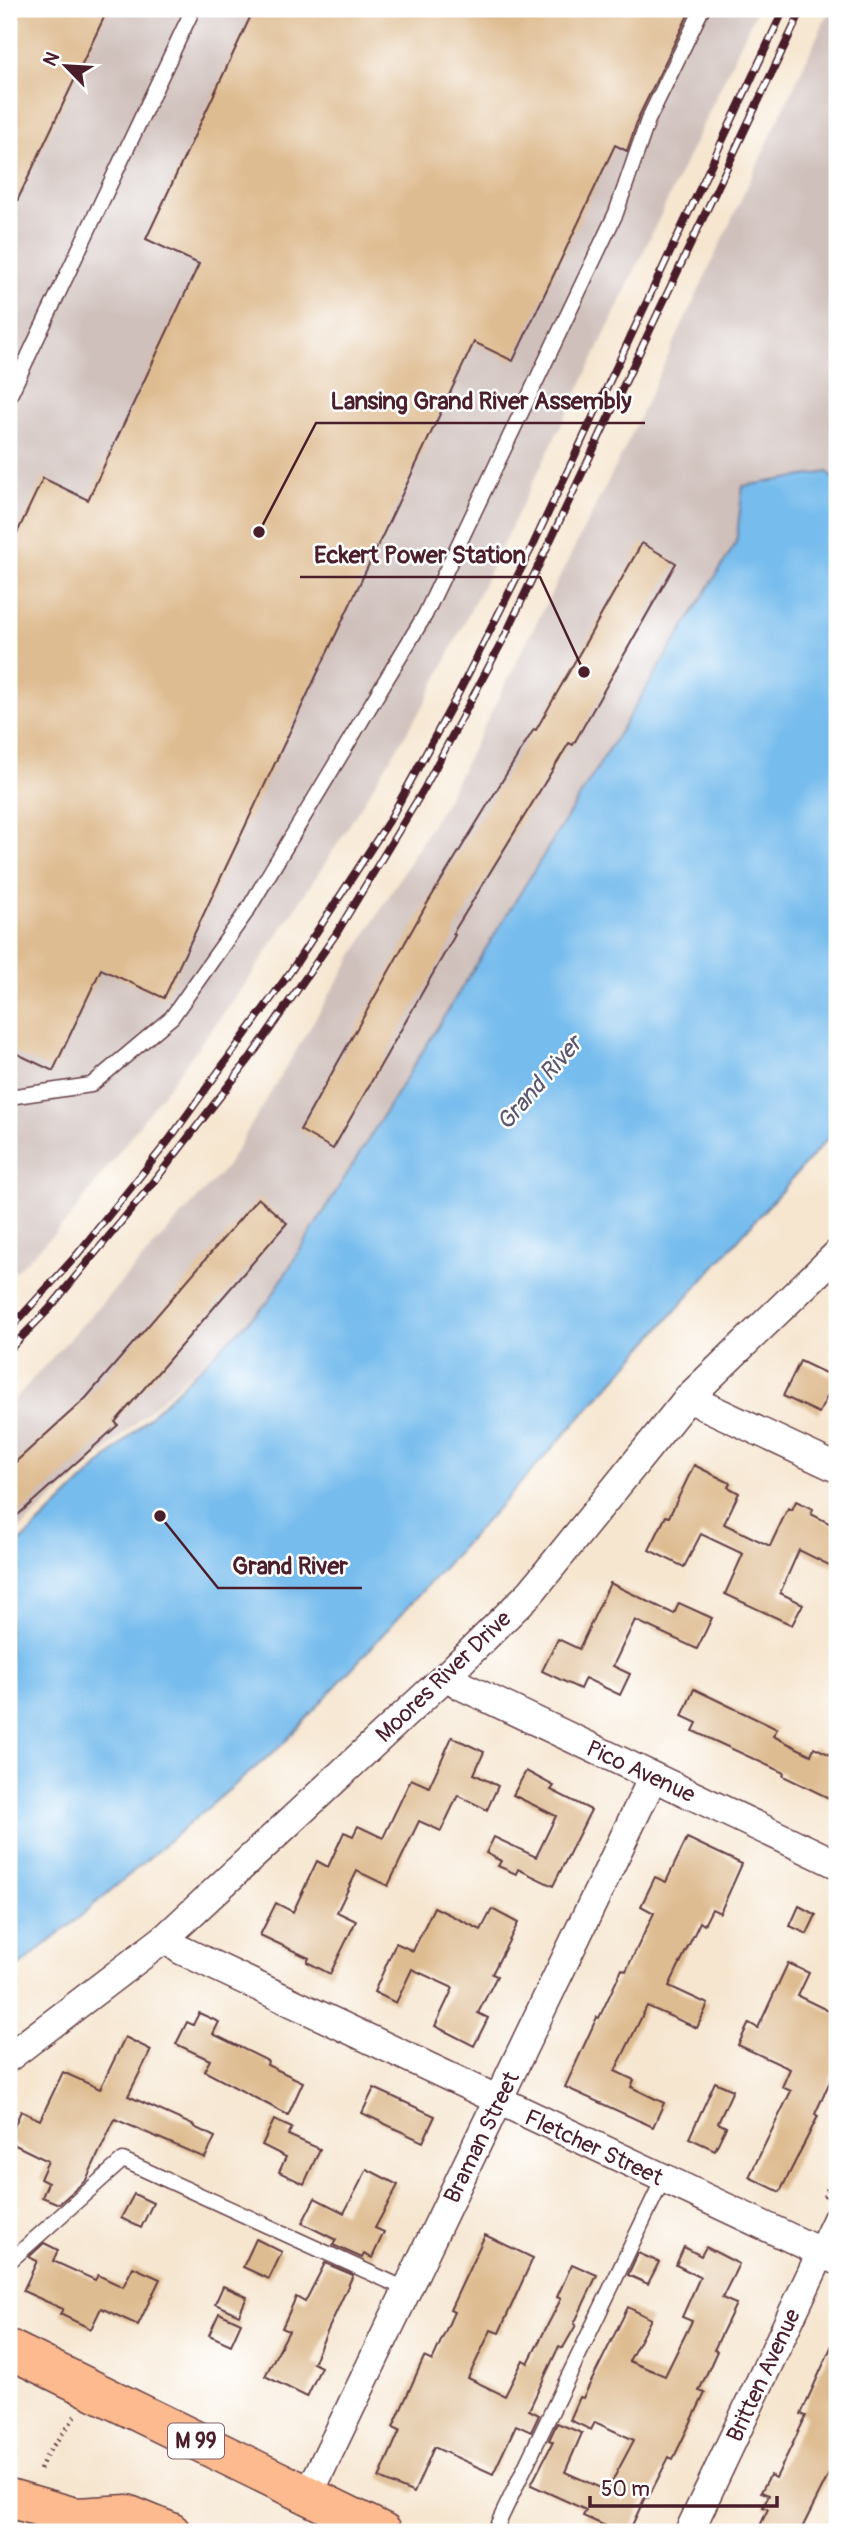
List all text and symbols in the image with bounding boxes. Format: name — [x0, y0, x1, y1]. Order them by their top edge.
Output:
north arrow — [32, 32, 102, 102]
text: N — [38, 48, 65, 70]
callout: Lansing Grand River Assembly — [316, 378, 645, 423]
text: Lansing Grand River Assembly — [330, 387, 632, 416]
callout: Eckert Power Station — [300, 532, 540, 577]
text: Eckert Power Station — [314, 541, 526, 570]
water label: Grand River — [491, 1028, 590, 1136]
callout: Grand River — [218, 1543, 362, 1588]
text: Grand River — [232, 1552, 348, 1581]
street label: Moores River Drive — [369, 1604, 518, 1749]
street label: Pico Avenue — [582, 1734, 700, 1809]
street label: Braman Street — [437, 2066, 526, 2208]
street label: Fletcher Street — [520, 2103, 668, 2192]
street label: Britten Avenue — [720, 2303, 807, 2446]
road number: M 99 — [168, 2424, 224, 2458]
scale bar — [590, 2464, 778, 2508]
text: 50 m — [601, 2476, 650, 2503]

